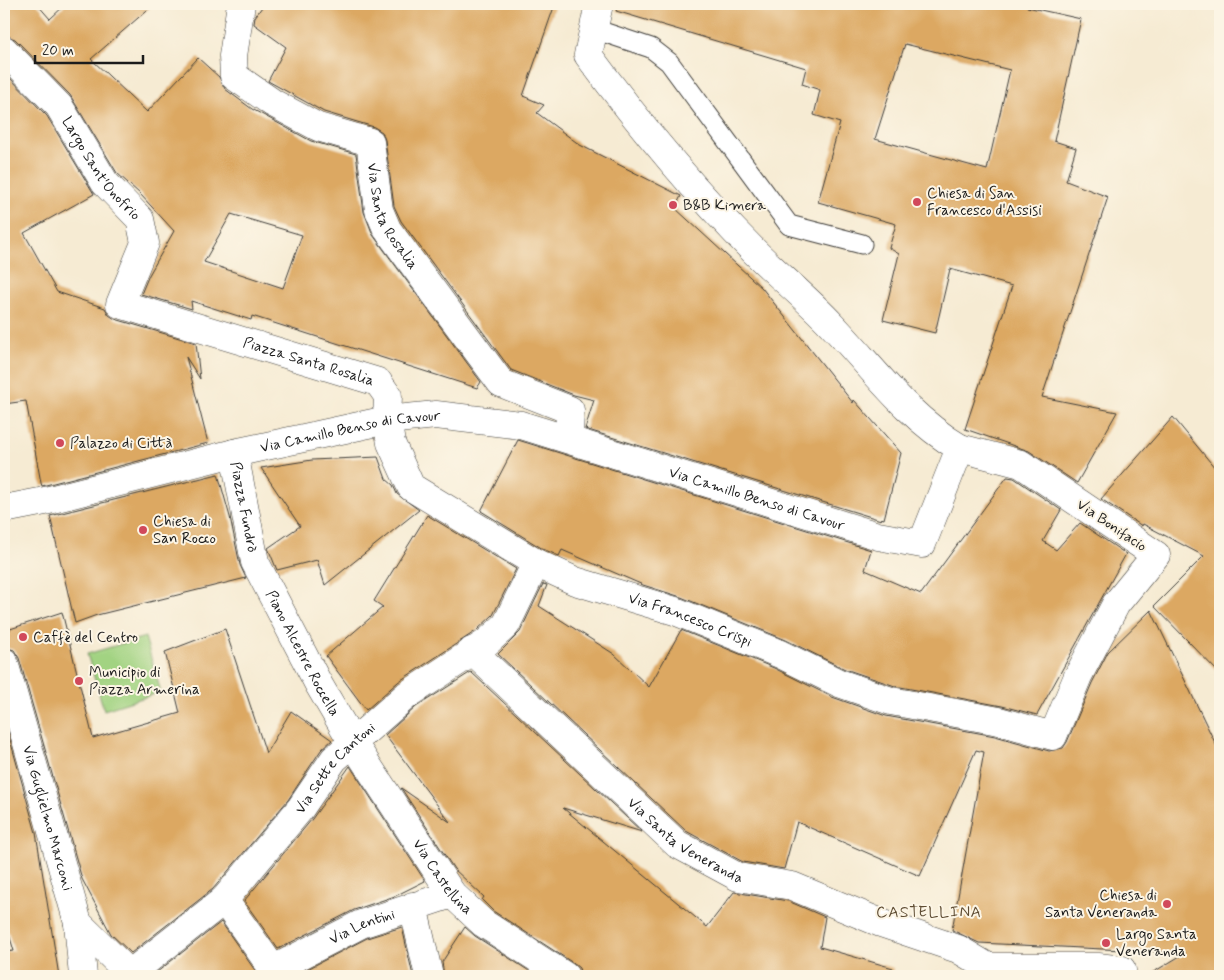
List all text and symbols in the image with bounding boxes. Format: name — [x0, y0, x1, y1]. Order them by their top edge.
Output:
scale bar — [35, 32, 142, 64]
text: 20 m — [42, 41, 74, 61]
street label: Largo Sant'Onofrio — [56, 113, 145, 225]
street label: Via Santa Rosalia — [362, 162, 423, 274]
place label: Chiesa di San Francesco d'Assisi — [927, 184, 1042, 221]
place label: B&B Kimera — [683, 196, 767, 216]
marker: Chiesa di San Francesco d'Assisi — [911, 196, 923, 208]
marker: B&B Kimera — [667, 199, 679, 211]
street label: Piazza Santa Rosalia — [241, 333, 377, 391]
street label: Via Camillo Benso di Cavour — [258, 406, 442, 458]
place label: Palazzo di Città — [70, 434, 172, 454]
marker: Palazzo di Città — [54, 437, 66, 449]
street label: Piazza Fundrò — [225, 460, 262, 554]
street label: Via Camillo Benso di Cavour — [666, 463, 848, 536]
street label: Via Bonifacio — [1072, 495, 1150, 557]
place label: Chiesa di San Rocco — [153, 512, 216, 549]
marker: Chiesa di San Rocco — [137, 524, 149, 536]
street label: Piano Alcestre Roccella — [260, 587, 344, 720]
street label: Via Francesco Crispi — [626, 589, 755, 652]
place label: Caffè del Centro — [33, 628, 138, 648]
marker: Caffè del Centro — [17, 631, 29, 643]
place label: Municipio di Piazza Armerina — [89, 663, 200, 700]
marker: Municipio di Piazza Armerina — [73, 675, 85, 687]
street label: Via Sette Cantoni — [291, 718, 380, 818]
street label: Via Guglielmo Marconi — [17, 743, 77, 893]
street label: Via Santa Veneranda — [623, 793, 743, 889]
street label: Via Castellina — [408, 835, 477, 920]
place label: Chiesa di Santa Veneranda — [1045, 886, 1158, 923]
marker: Chiesa di Santa Veneranda — [1161, 898, 1173, 910]
district label: CASTELLINA — [876, 902, 982, 923]
street label: Via Lentini — [326, 905, 398, 950]
place label: Largo Santa Veneranda — [1116, 925, 1197, 962]
marker: Largo Santa Veneranda — [1100, 937, 1112, 949]

